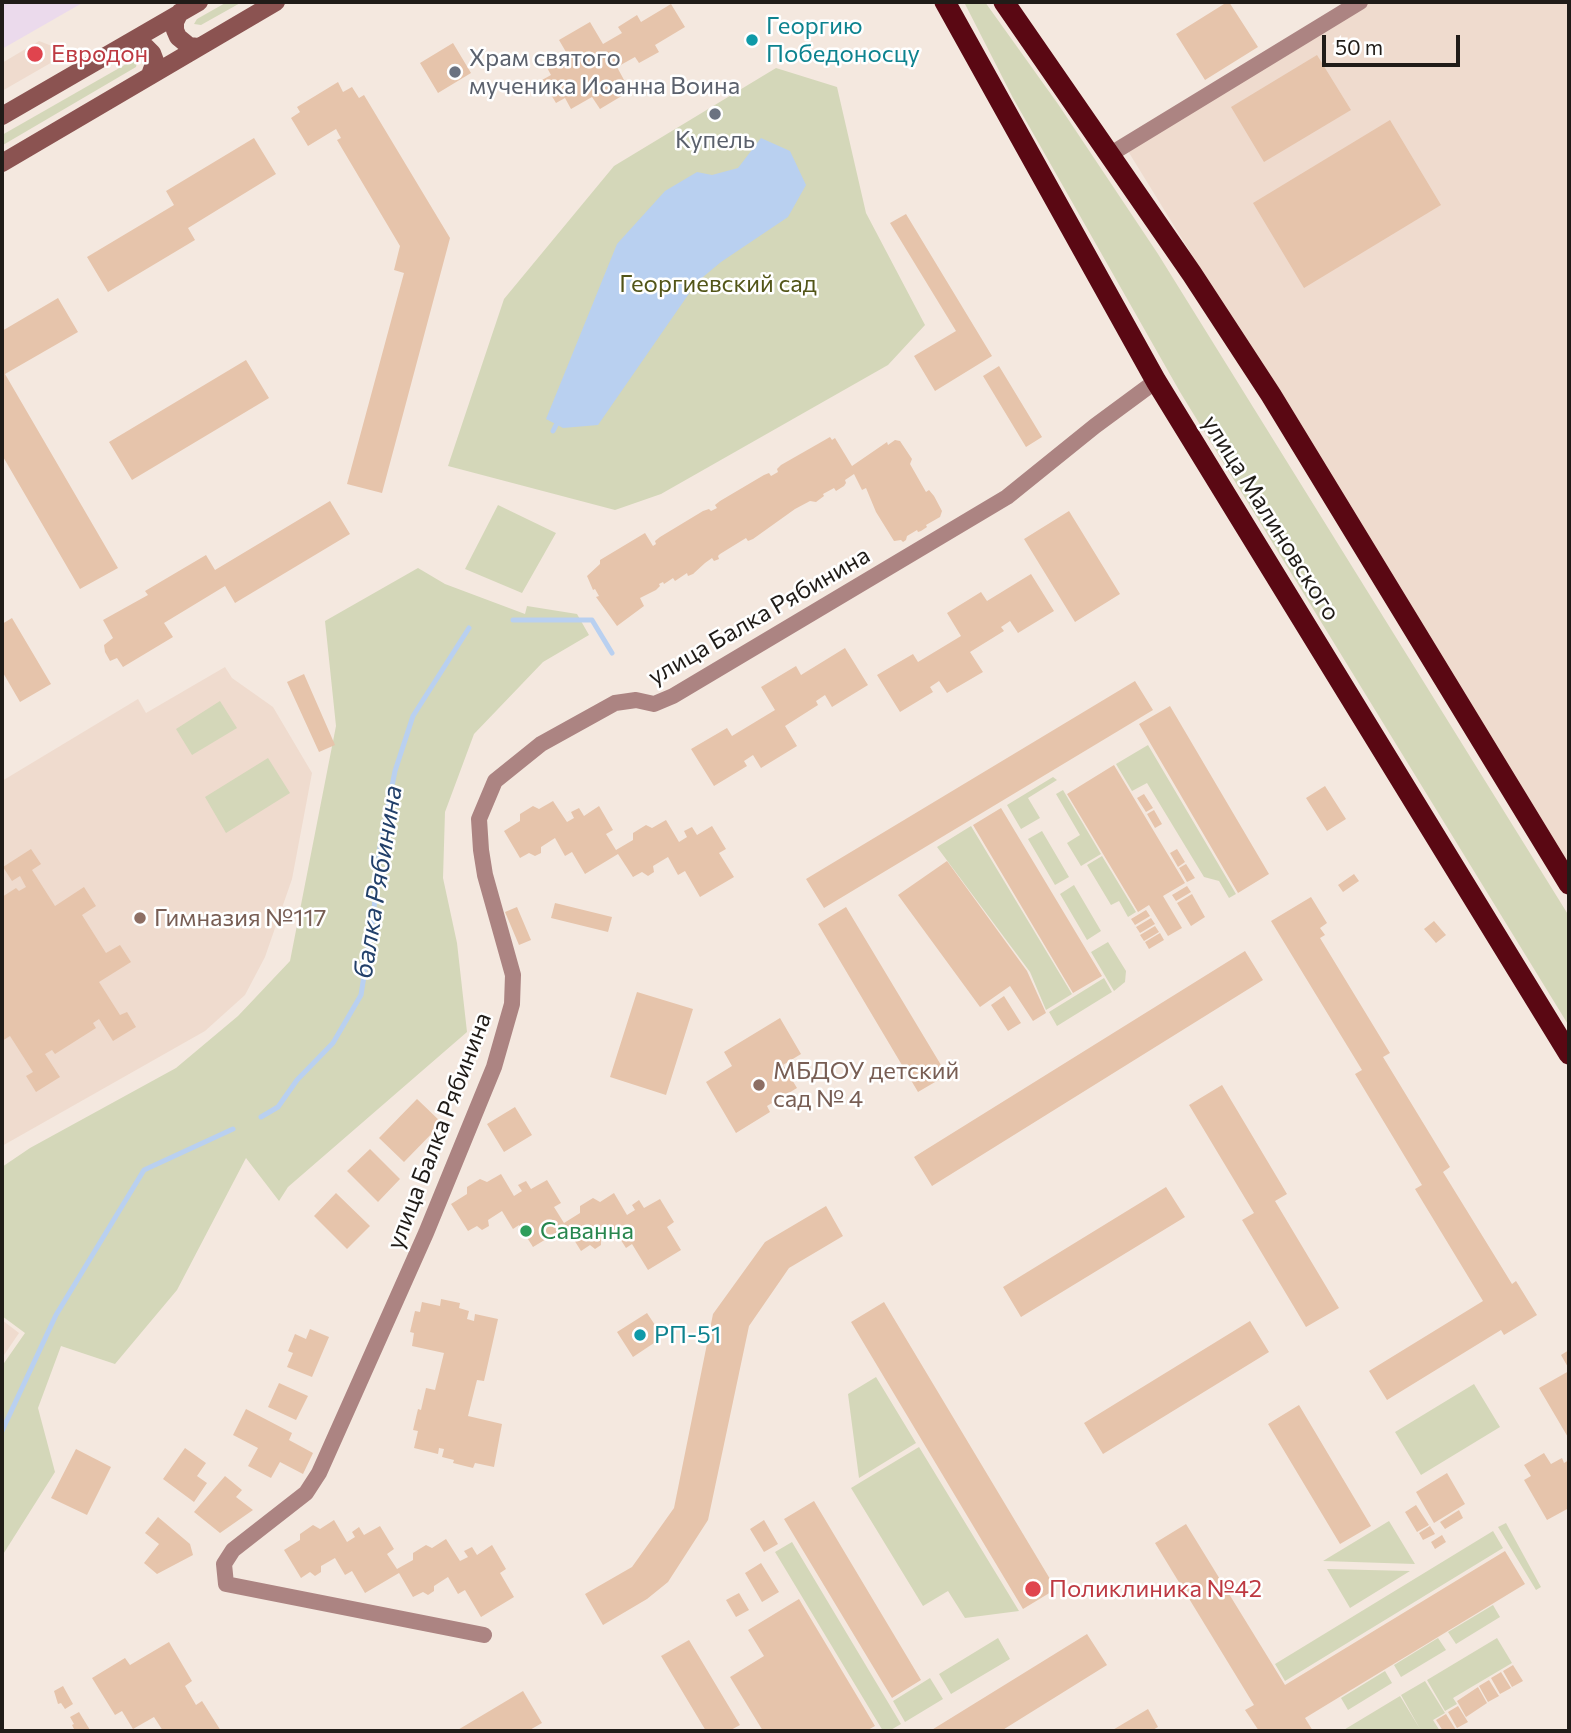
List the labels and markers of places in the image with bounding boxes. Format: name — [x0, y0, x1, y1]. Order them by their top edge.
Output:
place label: Георгию Победоносцу — [766, 12, 920, 68]
marker: Георгию Победоносцу — [744, 32, 760, 48]
place label: Евродон — [51, 40, 148, 68]
marker: Евродон — [25, 44, 45, 64]
place label: Храм святого мученика Иоанна Воина — [469, 44, 740, 100]
marker: Храм святого мученика Иоанна Воина — [447, 64, 463, 80]
marker: Купель — [707, 106, 723, 122]
place label: Купель — [675, 126, 755, 154]
place label: Гимназия №117 — [154, 904, 326, 932]
marker: Гимназия №117 — [132, 910, 148, 926]
place label: МБДОУ детский сад № 4 — [773, 1057, 959, 1113]
marker: МБДОУ детский сад № 4 — [751, 1077, 767, 1093]
place label: Саванна — [540, 1217, 634, 1245]
marker: Саванна — [518, 1223, 534, 1239]
place label: РП-51 — [654, 1321, 721, 1349]
marker: РП-51 — [632, 1327, 648, 1343]
place label: Поликлиника №42 — [1049, 1575, 1262, 1603]
marker: Поликлиника №42 — [1023, 1579, 1043, 1599]

